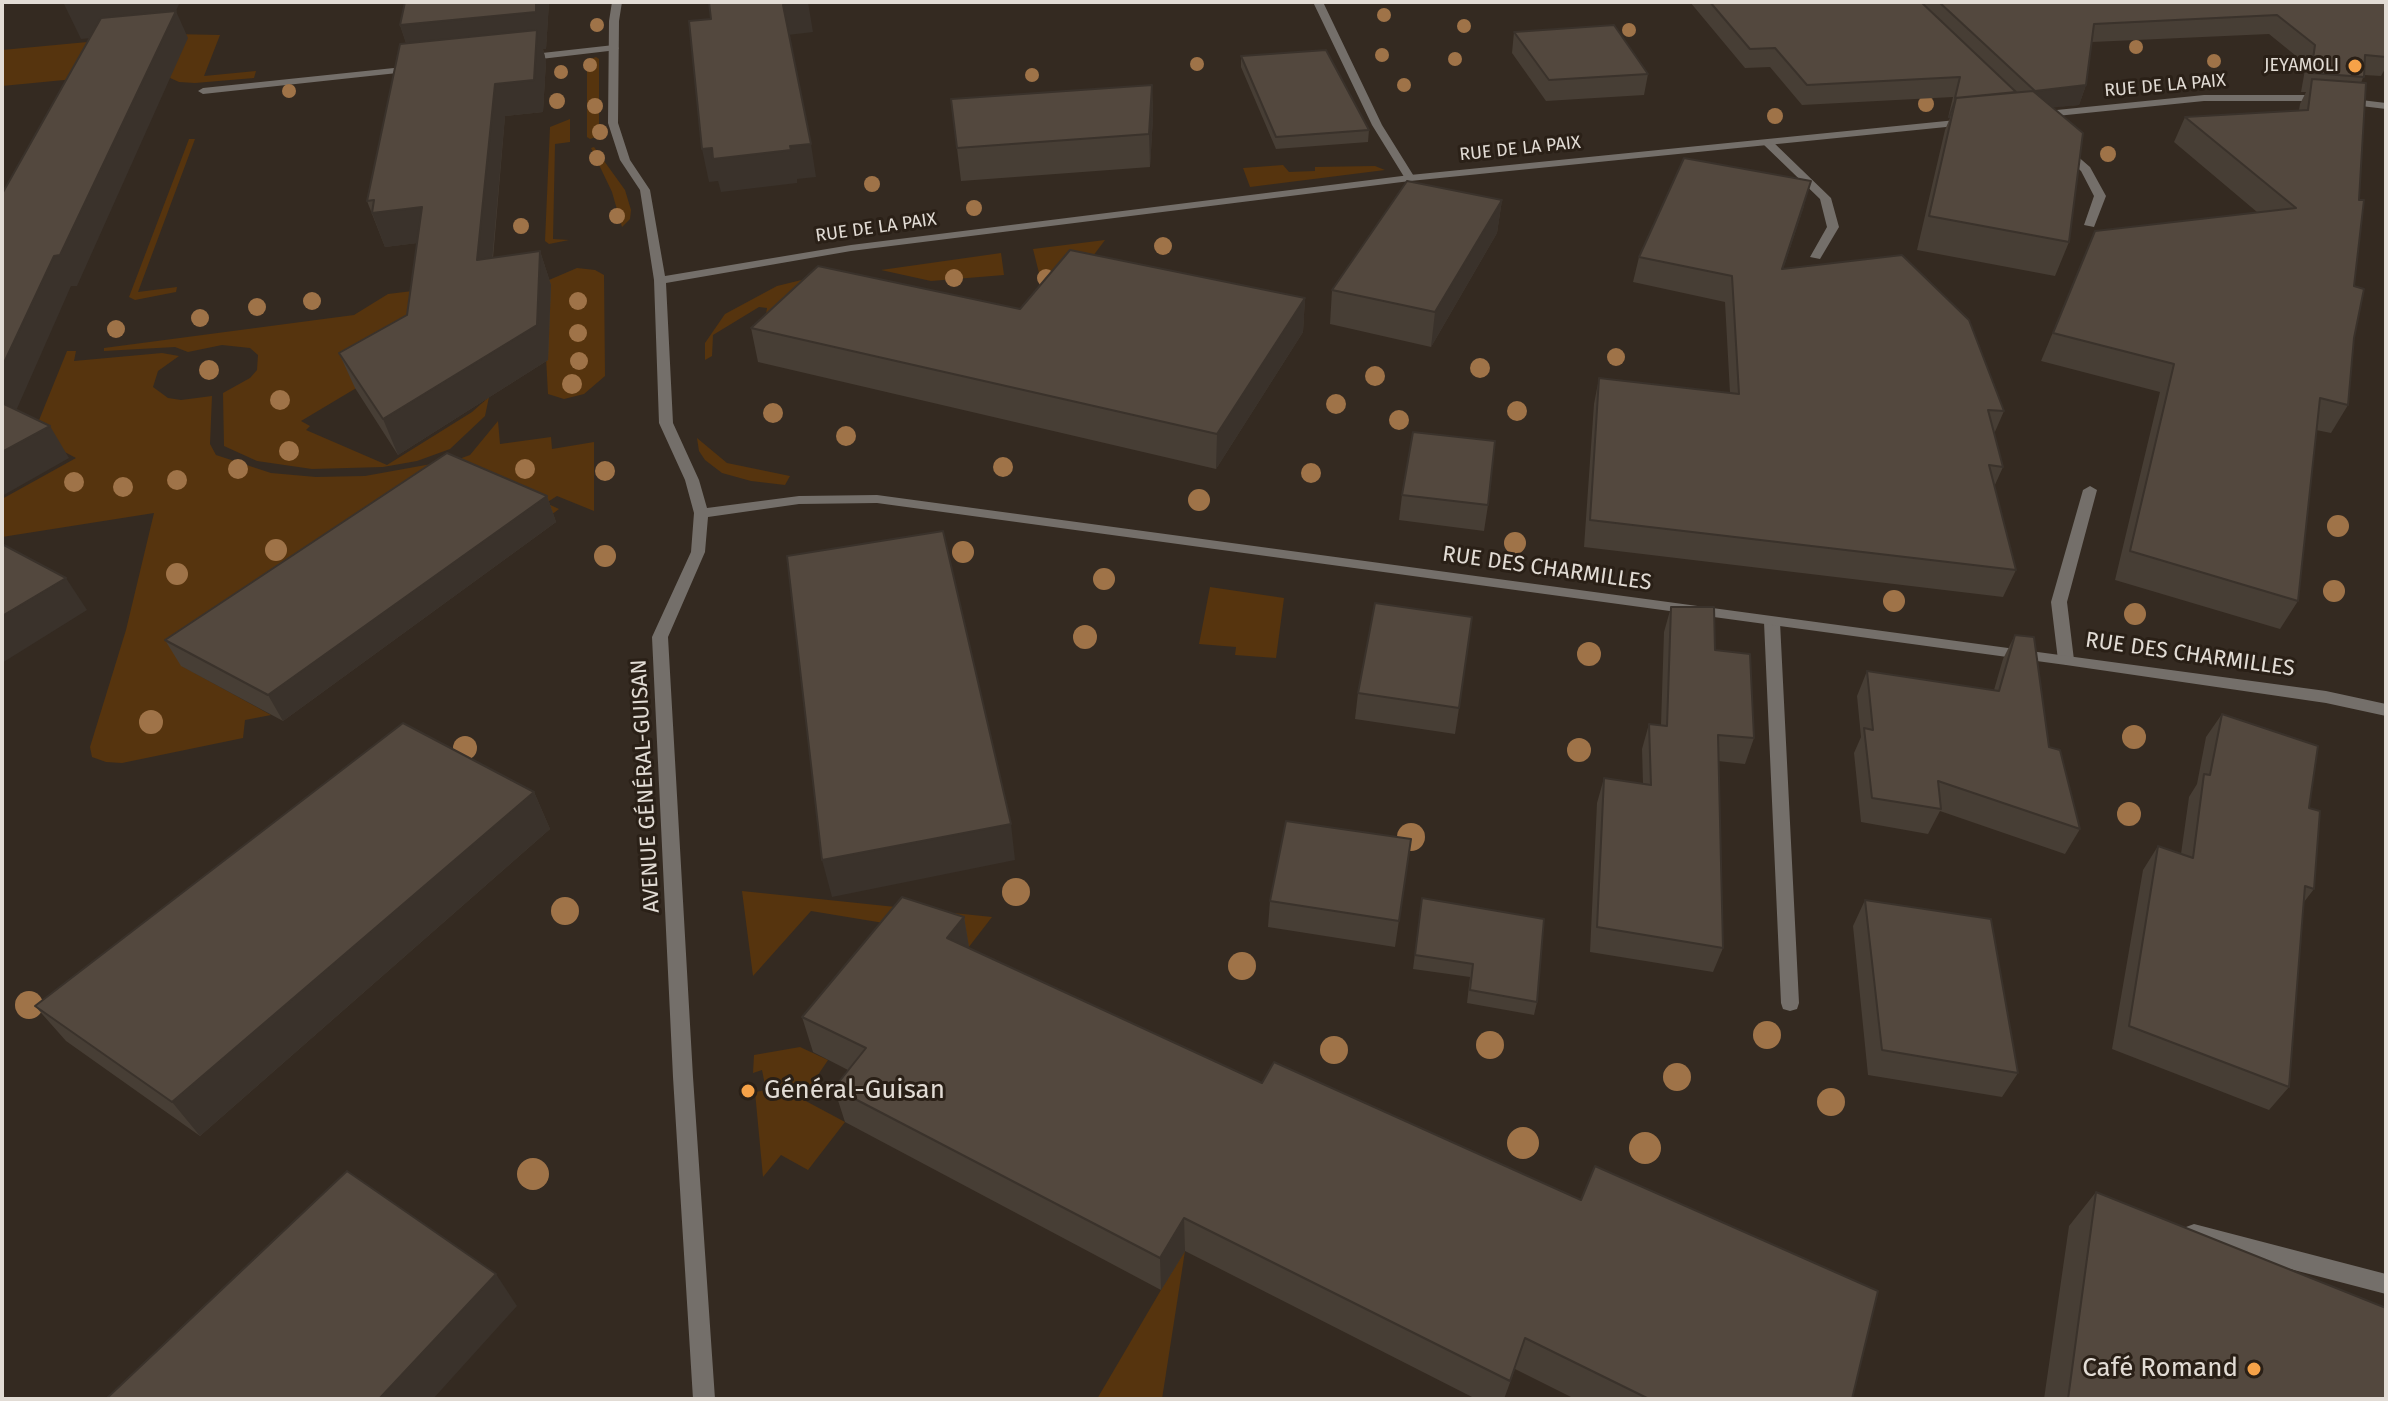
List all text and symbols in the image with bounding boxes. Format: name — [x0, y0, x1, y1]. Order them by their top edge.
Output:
place label: JEYAMOLI — [2264, 55, 2339, 77]
marker: JEYAMOLI — [2346, 57, 2364, 75]
street label: RUE DE LA PAIX — [2103, 70, 2227, 102]
street label: RUE DE LA PAIX — [1458, 132, 1582, 166]
street label: RUE DE LA PAIX — [814, 209, 938, 247]
street label: RUE DES CHARMILLES — [1441, 541, 1653, 597]
street label: RUE DES CHARMILLES — [2084, 627, 2296, 683]
street label: AVENUE GÉNÉRAL-GUISAN — [626, 659, 666, 913]
place label: Général-Guisan — [764, 1075, 945, 1107]
marker: Général-Guisan — [739, 1082, 757, 1100]
place label: Café Romand — [2082, 1353, 2238, 1385]
marker: Café Romand — [2245, 1360, 2263, 1378]

